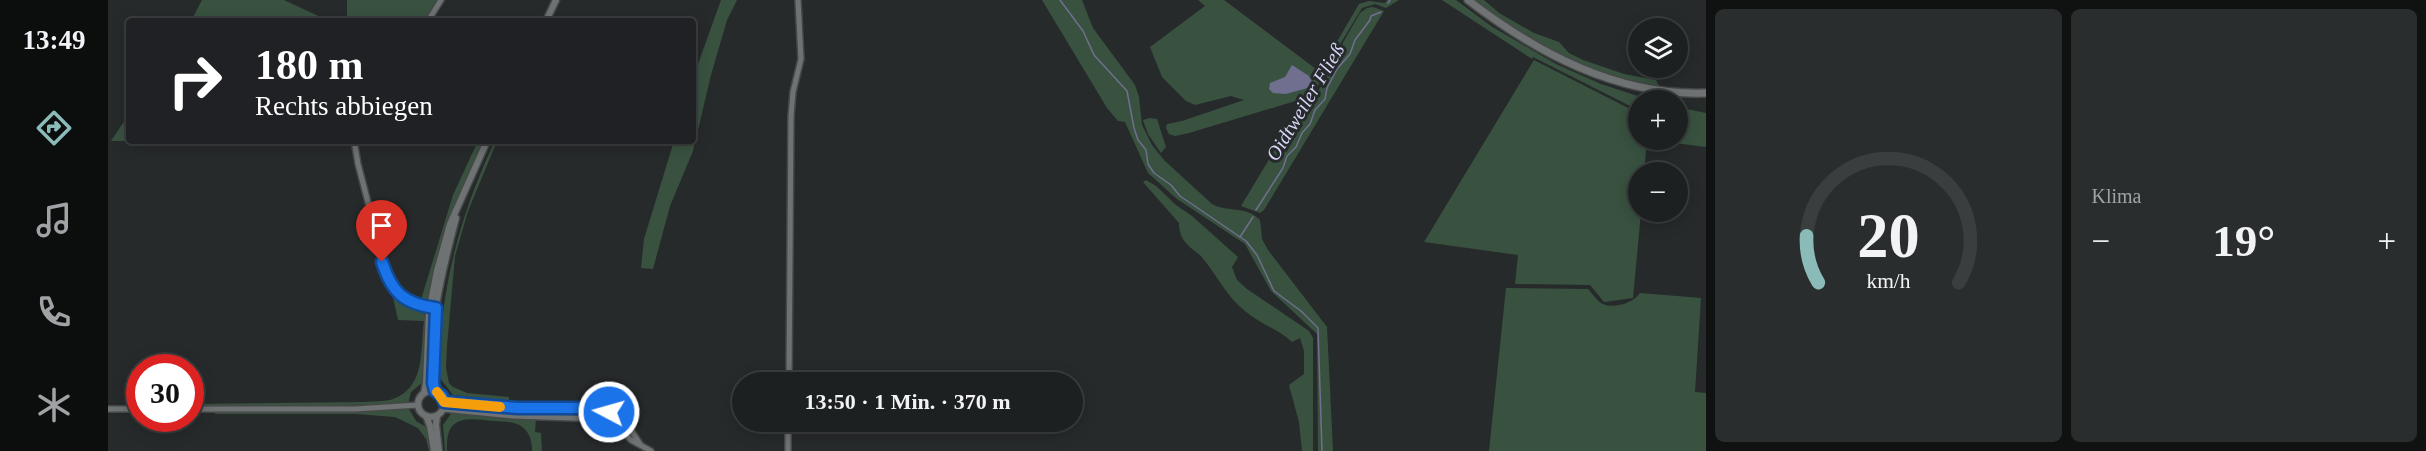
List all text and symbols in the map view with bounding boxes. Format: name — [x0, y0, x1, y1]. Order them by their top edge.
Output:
map controls — [1628, 18, 1688, 222]
button: layers — [1628, 18, 1688, 78]
text: 13:49 — [23, 25, 86, 55]
water label: Oidtweiler Fließ — [1261, 39, 1349, 165]
icon: right — [156, 42, 234, 120]
text: 180 m — [255, 42, 364, 88]
button: + — [1628, 90, 1688, 150]
text: Rechts abbiegen — [255, 91, 433, 121]
icon: directions — [33, 107, 75, 149]
button: − — [1628, 162, 1688, 222]
text: Klima — [2092, 185, 2142, 207]
icon: music — [33, 199, 75, 241]
pin — [356, 200, 407, 262]
text: 20 — [1857, 201, 1919, 270]
icon: arrive — [365, 209, 398, 242]
text: 19° — [2212, 216, 2275, 266]
text: − — [2092, 223, 2110, 259]
text: + — [2377, 223, 2396, 259]
text: km/h — [1866, 269, 1911, 293]
icon: phone — [33, 291, 75, 333]
speed limit sign: 30 — [126, 354, 204, 432]
position arrow — [577, 380, 641, 444]
icon: climate — [33, 384, 75, 426]
text: 13:50 · 1 Min. · 370 m — [805, 389, 1010, 414]

